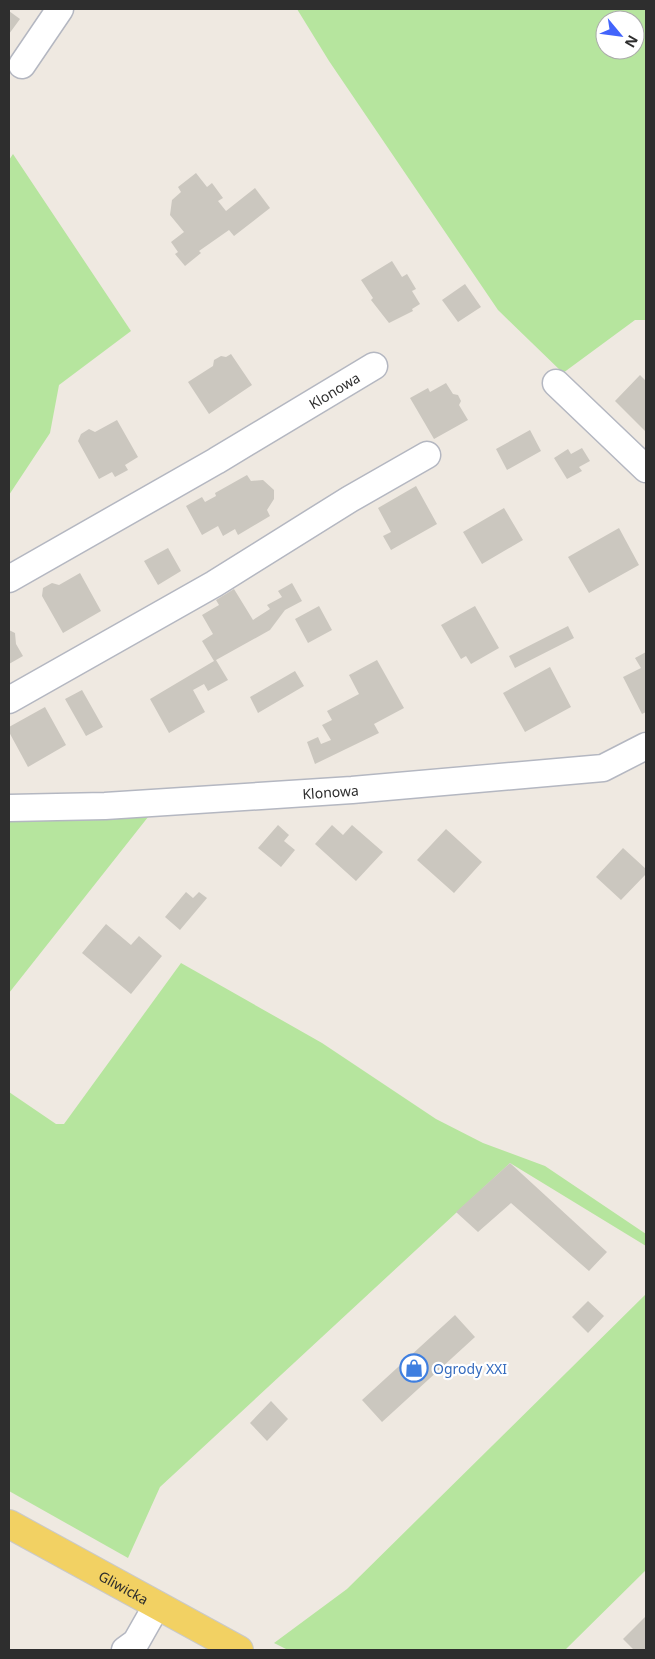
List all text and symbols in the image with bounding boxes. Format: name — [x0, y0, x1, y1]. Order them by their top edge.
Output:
north arrow — [595, 10, 645, 60]
text: N — [621, 32, 643, 51]
street label: Klonowa — [305, 367, 363, 413]
street label: Klonowa — [302, 780, 360, 803]
shop icon: Ogrody XXI — [399, 1353, 429, 1383]
place label: Ogrody XXI — [433, 1359, 507, 1378]
street label: Gliwicka — [96, 1566, 152, 1608]

